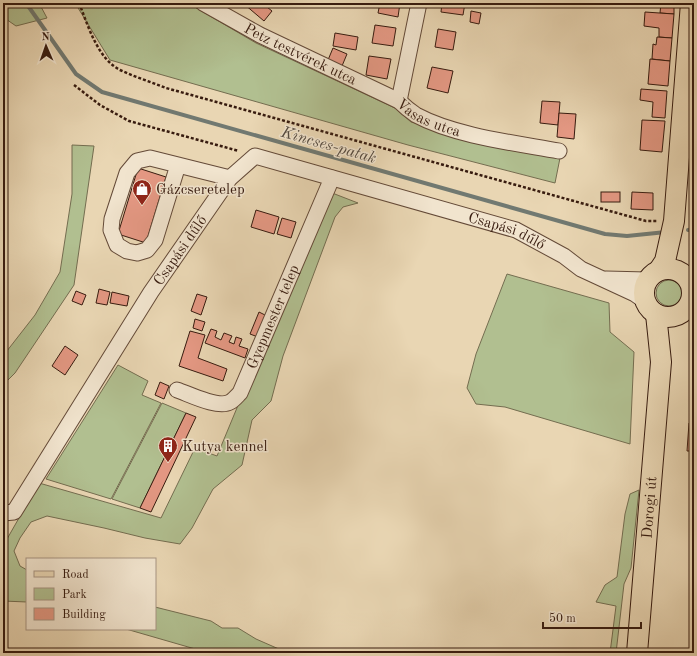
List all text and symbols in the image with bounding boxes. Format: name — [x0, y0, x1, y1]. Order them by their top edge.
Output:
street label: Petz testvérek utca — [241, 22, 359, 89]
north arrow — [26, 26, 66, 66]
text: N — [41, 32, 51, 43]
street label: Vasas utca — [393, 97, 463, 141]
water label: Kincses-patak — [278, 124, 378, 167]
shop icon: Gázcseretelep — [131, 178, 153, 206]
place label: Gázcseretelep — [156, 183, 245, 198]
street label: Csapási dűlő — [466, 211, 547, 253]
street label: Csapási dűlő — [152, 213, 210, 289]
street label: Gyepmester telep — [245, 263, 303, 372]
building icon: Kutya kennel — [157, 435, 179, 463]
place label: Kutya kennel — [182, 440, 268, 455]
street label: Dorogi út — [640, 476, 661, 539]
legend — [26, 558, 156, 630]
text: Road — [62, 569, 89, 581]
text: Park — [62, 589, 87, 601]
scale bar — [543, 604, 641, 630]
text: Building — [62, 609, 106, 621]
text: 50 m — [549, 612, 576, 625]

